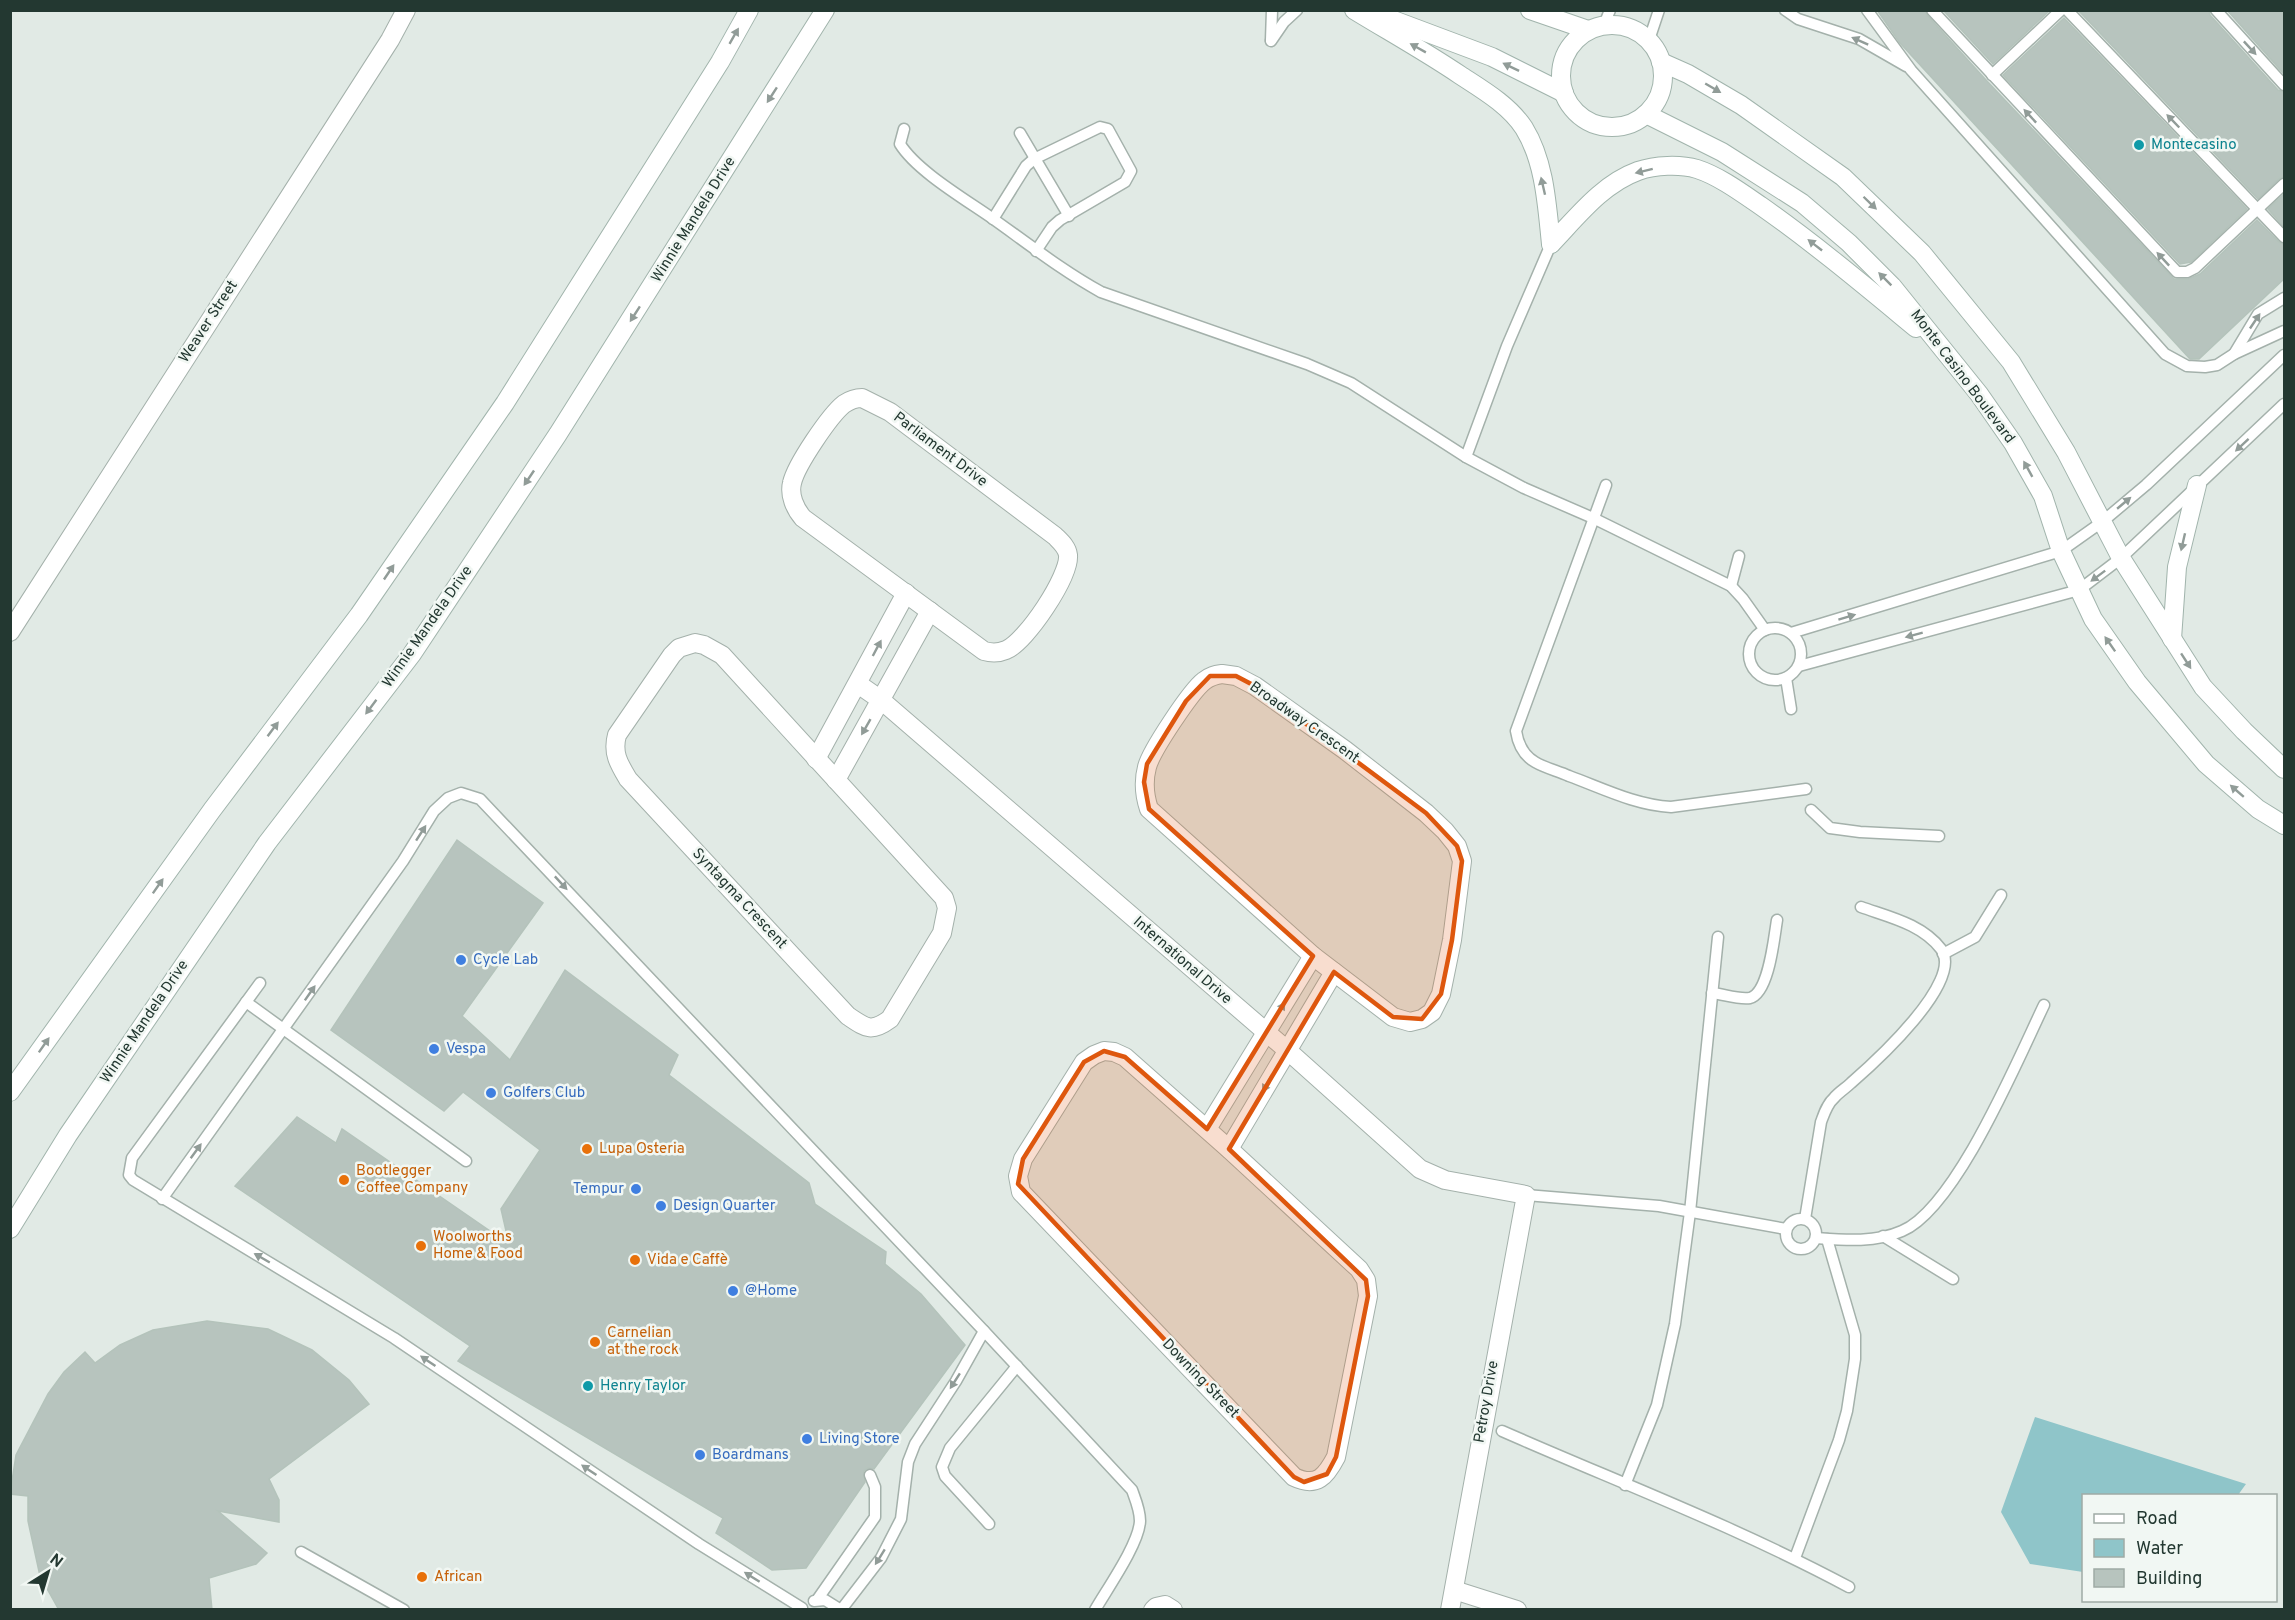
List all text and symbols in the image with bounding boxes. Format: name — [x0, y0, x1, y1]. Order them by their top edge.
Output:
one-way arrow — [729, 28, 740, 44]
one-way arrow — [1851, 36, 1869, 46]
one-way arrow — [2243, 40, 2257, 55]
one-way arrow — [1409, 43, 1426, 53]
one-way arrow — [1503, 62, 1520, 71]
one-way arrow — [1705, 82, 1721, 93]
one-way arrow — [767, 87, 778, 103]
one-way arrow — [2023, 108, 2037, 123]
one-way arrow — [2167, 114, 2181, 128]
place label: Montecasino — [2151, 136, 2237, 155]
marker: Montecasino — [2132, 138, 2146, 152]
street label: Winnie Mandela Drive — [648, 154, 740, 286]
one-way arrow — [1635, 167, 1653, 177]
one-way arrow — [1538, 177, 1548, 195]
one-way arrow — [1862, 196, 1877, 210]
one-way arrow — [1807, 239, 1823, 252]
one-way arrow — [2156, 251, 2170, 266]
one-way arrow — [1879, 273, 1893, 287]
street label: Weaver Street — [175, 277, 243, 367]
one-way arrow — [630, 306, 641, 322]
street label: Monte Casino Boulevard — [1905, 306, 2019, 448]
one-way arrow — [2249, 313, 2260, 330]
street label: Parliament Drive — [889, 408, 991, 492]
one-way arrow — [2235, 438, 2250, 451]
one-way arrow — [2023, 460, 2033, 477]
one-way arrow — [523, 469, 535, 485]
one-way arrow — [2117, 497, 2132, 510]
one-way arrow — [2178, 532, 2187, 551]
street label: Winnie Mandela Drive — [379, 562, 477, 692]
one-way arrow — [383, 564, 394, 580]
one-way arrow — [2090, 569, 2106, 582]
one-way arrow — [1838, 612, 1856, 621]
one-way arrow — [1905, 631, 1923, 640]
one-way arrow — [2104, 637, 2116, 653]
one-way arrow — [872, 640, 882, 657]
one-way arrow — [2180, 653, 2191, 669]
street label: Broadway Crescent — [1245, 678, 1363, 768]
one-way arrow — [365, 699, 377, 715]
one-way arrow — [861, 719, 871, 736]
one-way arrow — [267, 721, 279, 737]
one-way arrow — [2230, 785, 2245, 798]
one-way arrow — [416, 825, 427, 841]
street label: Syntagma Crescent — [687, 845, 791, 953]
one-way arrow — [554, 875, 568, 890]
one-way arrow — [151, 878, 163, 893]
street label: International Drive — [1129, 913, 1235, 1009]
place label: Cycle Lab — [473, 951, 538, 970]
marker: Cycle Lab — [454, 953, 468, 967]
street label: Winnie Mandela Drive — [97, 957, 193, 1087]
one-way arrow — [304, 985, 316, 1001]
one-way arrow — [1275, 1002, 1286, 1018]
one-way arrow — [38, 1037, 50, 1052]
place label: Vespa — [446, 1040, 486, 1059]
marker: Vespa — [427, 1042, 441, 1056]
one-way arrow — [1262, 1076, 1273, 1092]
place label: Golfers Club — [503, 1084, 585, 1103]
marker: Golfers Club — [484, 1086, 498, 1100]
place label: Lupa Osteria — [599, 1140, 685, 1159]
marker: Lupa Osteria — [580, 1142, 594, 1156]
one-way arrow — [190, 1144, 202, 1160]
place label: Bootlegger Coffee Company — [356, 1162, 468, 1198]
marker: Bootlegger Coffee Company — [337, 1173, 351, 1187]
place label: Tempur — [573, 1180, 624, 1199]
marker: Tempur — [629, 1182, 643, 1196]
place label: Design Quarter — [673, 1197, 776, 1216]
marker: Design Quarter — [654, 1199, 668, 1213]
place label: Woolworths Home & Food — [433, 1228, 523, 1264]
marker: Woolworths Home & Food — [414, 1239, 428, 1253]
place label: Vida e Caffè — [647, 1251, 728, 1270]
one-way arrow — [254, 1253, 271, 1263]
marker: Vida e Caffè — [628, 1253, 642, 1267]
place label: @Home — [745, 1282, 797, 1301]
marker: @Home — [726, 1284, 740, 1298]
place label: Carnelian at the rock — [607, 1324, 679, 1360]
marker: Carnelian at the rock — [588, 1335, 602, 1349]
street label: Downing Street — [1157, 1335, 1243, 1423]
one-way arrow — [420, 1356, 436, 1367]
street label: Petroy Drive — [1470, 1359, 1504, 1445]
one-way arrow — [950, 1373, 961, 1389]
place label: Henry Taylor — [600, 1377, 686, 1396]
marker: Henry Taylor — [581, 1379, 595, 1393]
place label: Living Store — [819, 1430, 900, 1449]
marker: Living Store — [800, 1432, 814, 1446]
place label: Boardmans — [712, 1446, 789, 1465]
marker: Boardmans — [693, 1448, 707, 1462]
one-way arrow — [582, 1464, 598, 1476]
legend — [2082, 1494, 2277, 1602]
text: Road — [2136, 1508, 2178, 1531]
text: Water — [2136, 1538, 2183, 1561]
north arrow — [18, 1542, 78, 1602]
one-way arrow — [875, 1549, 886, 1565]
text: N — [45, 1550, 66, 1573]
place label: African — [434, 1568, 482, 1587]
text: Building — [2136, 1568, 2202, 1591]
marker: African — [415, 1570, 429, 1584]
one-way arrow — [744, 1572, 761, 1583]

